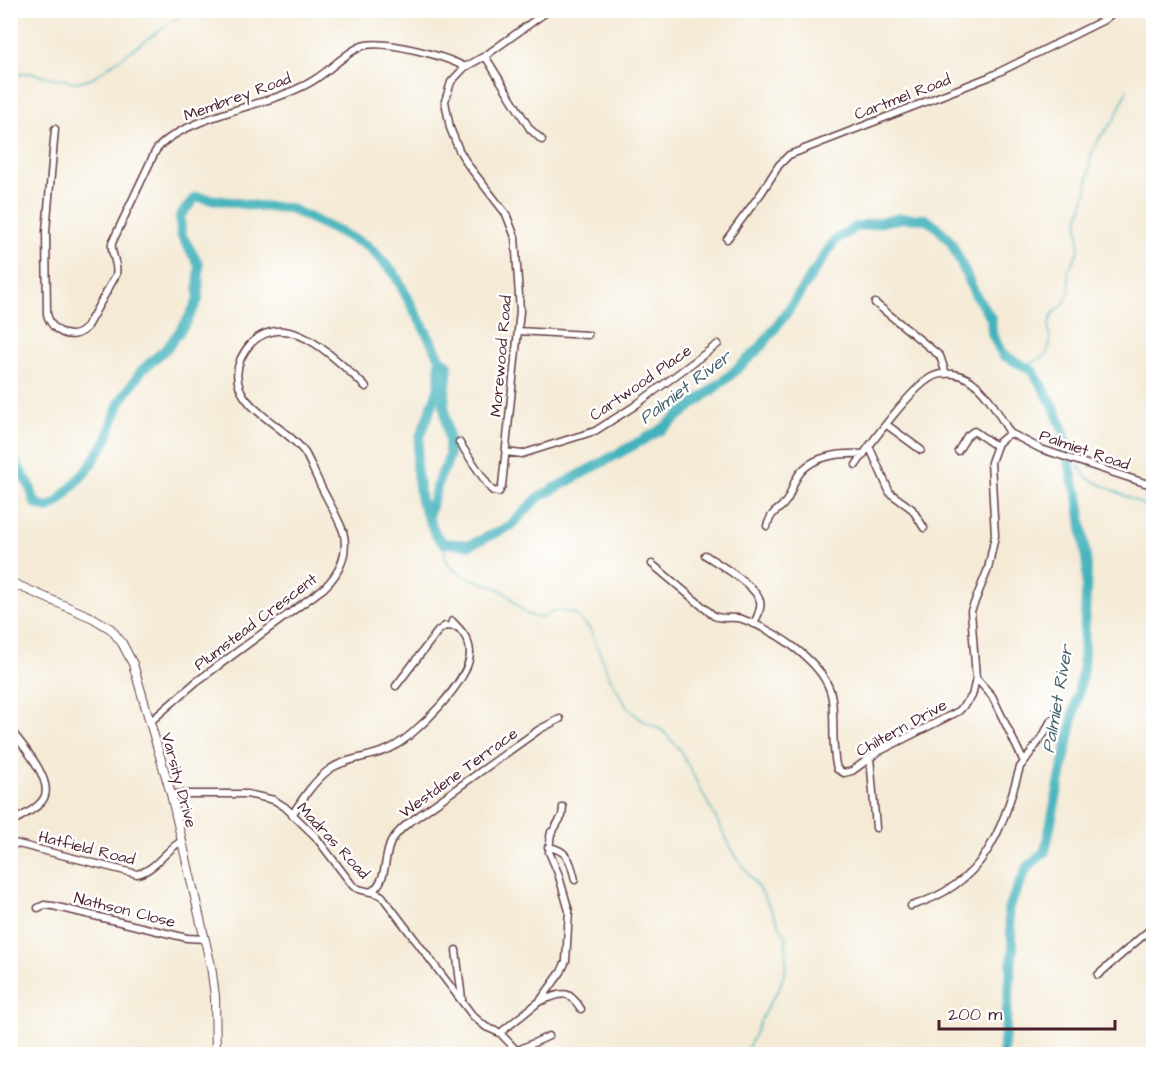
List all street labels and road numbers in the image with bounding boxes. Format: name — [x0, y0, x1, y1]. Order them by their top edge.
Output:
street label: Membrey Road — [181, 67, 294, 127]
street label: Cartmel Road — [851, 68, 954, 125]
street label: Morewood Road — [485, 294, 517, 418]
street label: Cartwood Place — [585, 339, 696, 426]
street label: Palmiet Road — [1037, 424, 1133, 476]
street label: Plumstead Crescent — [189, 568, 322, 676]
street label: Chiltern Drive — [852, 694, 951, 762]
street label: Westdene Terrace — [395, 722, 522, 823]
street label: Varsity Drive — [155, 730, 202, 831]
street label: Madras Road — [292, 797, 375, 884]
street label: Hatfield Road — [36, 825, 137, 871]
street label: Nathson Close — [72, 887, 178, 933]

